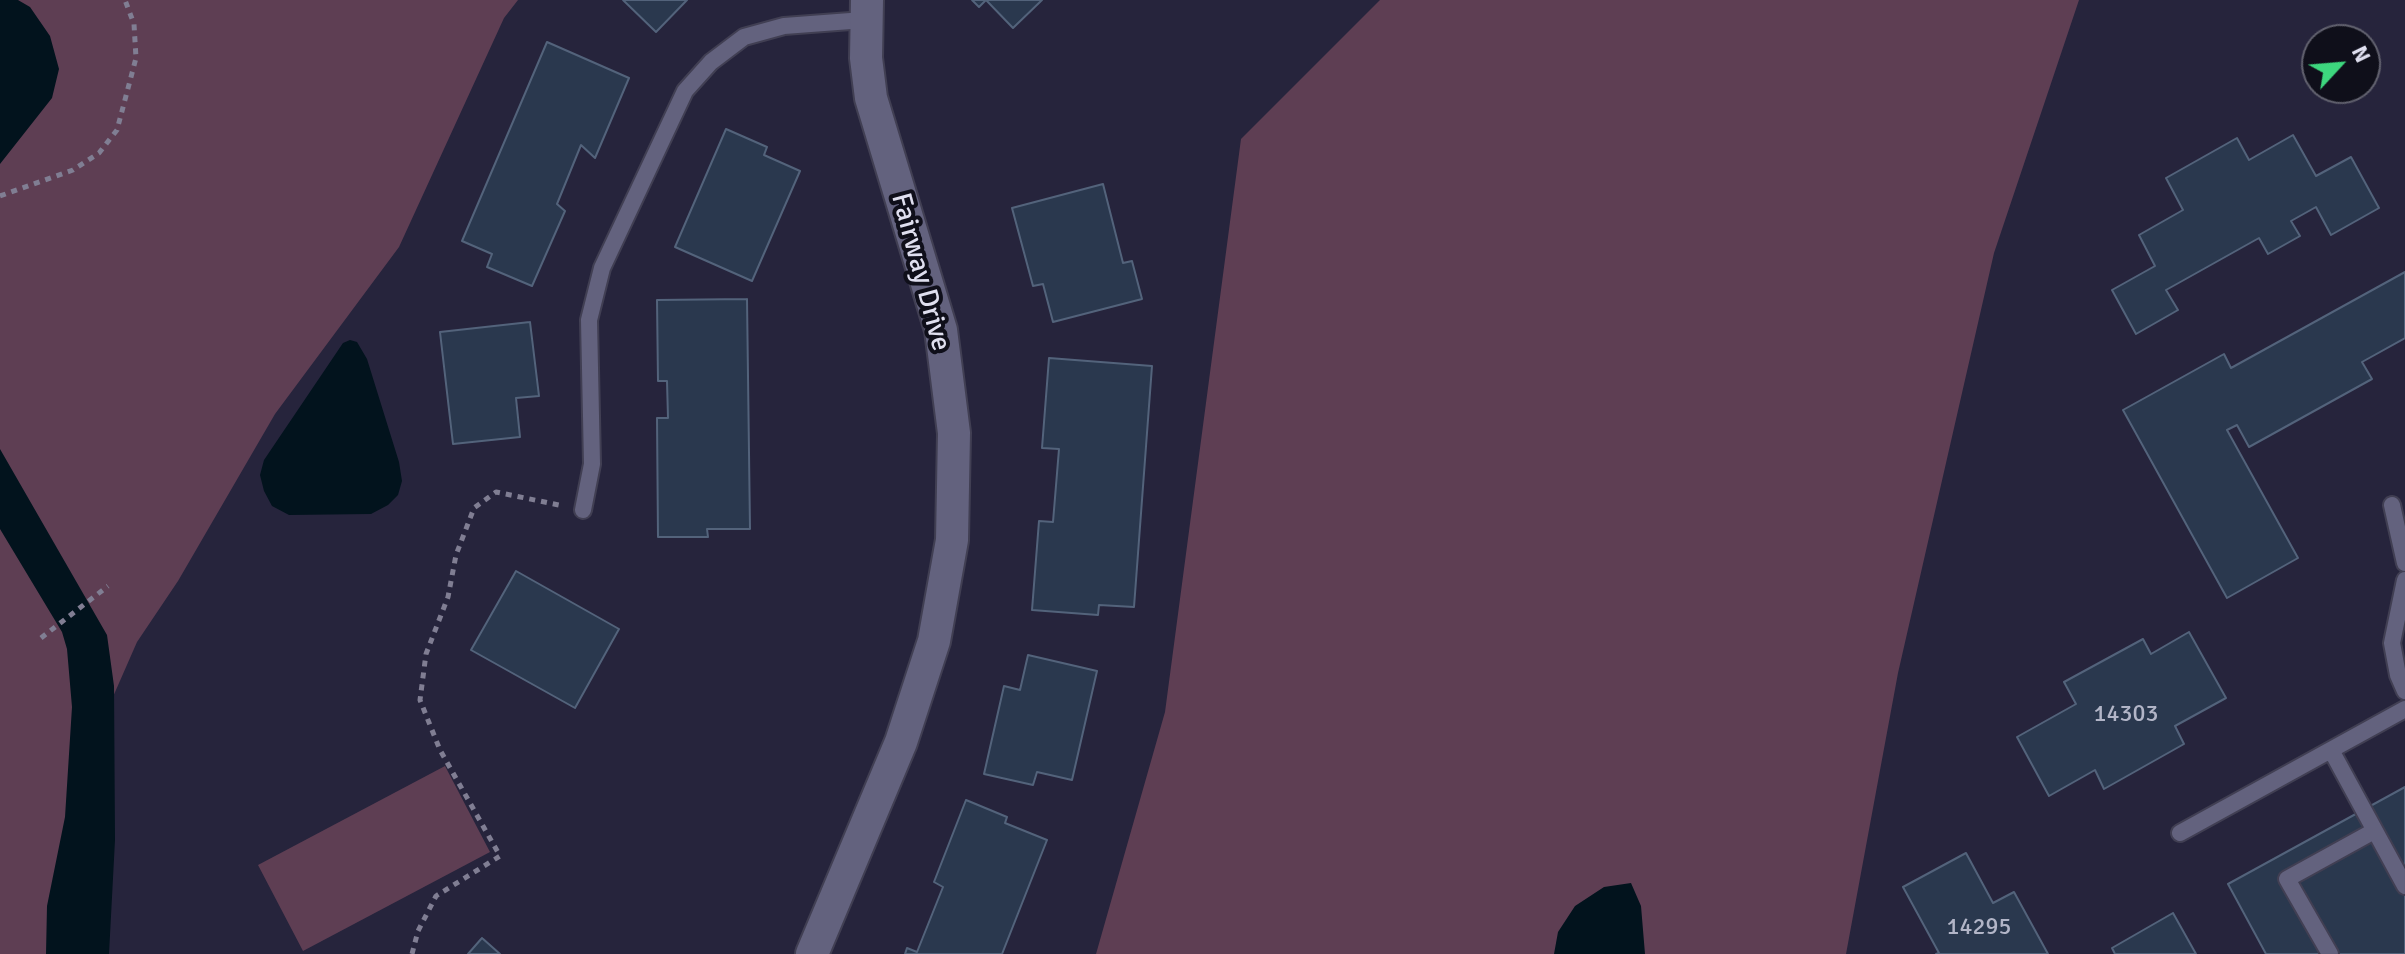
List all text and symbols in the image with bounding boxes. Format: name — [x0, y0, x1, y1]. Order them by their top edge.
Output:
north arrow — [2301, 24, 2381, 104]
text: N — [2346, 41, 2377, 67]
street label: Fairway Drive — [883, 189, 957, 355]
house number: 14303 — [2094, 701, 2158, 729]
house number: 14295 — [1947, 914, 2011, 942]

